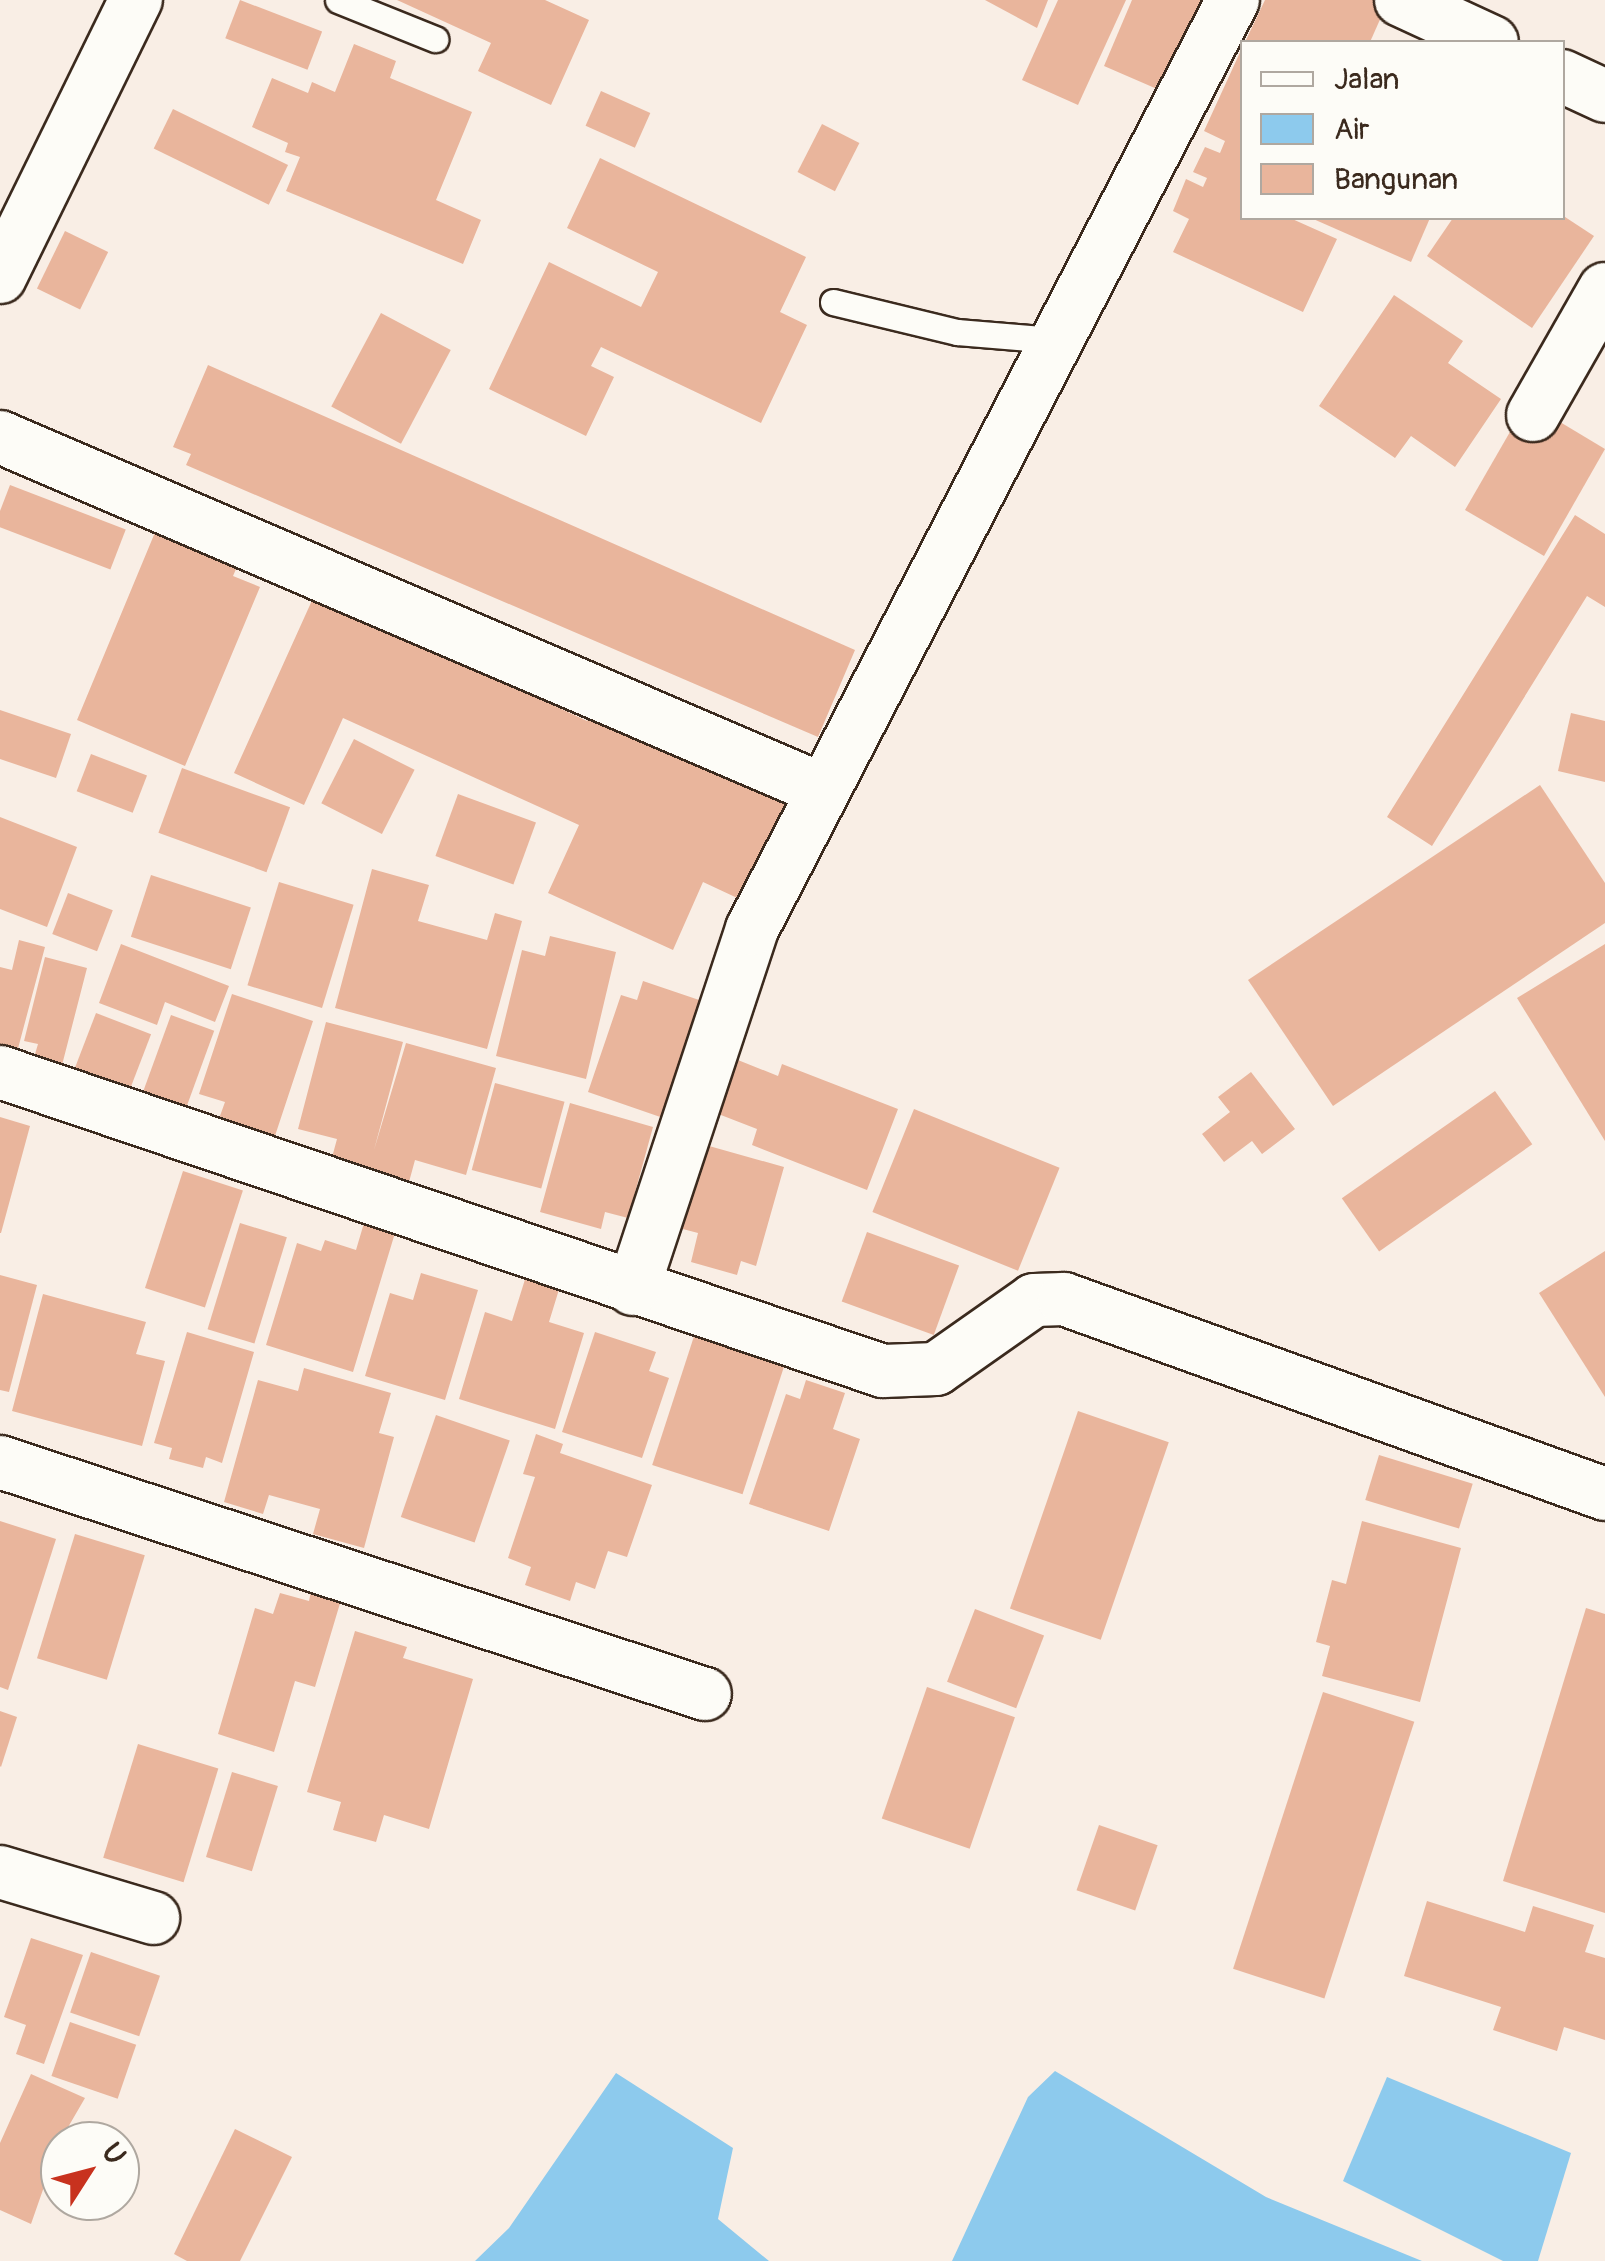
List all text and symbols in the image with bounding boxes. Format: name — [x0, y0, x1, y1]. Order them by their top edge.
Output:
legend — [1240, 40, 1565, 220]
text: Jalan — [1334, 61, 1400, 98]
text: Air — [1334, 111, 1370, 148]
text: Bangunan — [1334, 161, 1458, 198]
north arrow — [40, 2121, 140, 2221]
text: U — [93, 2136, 133, 2172]

